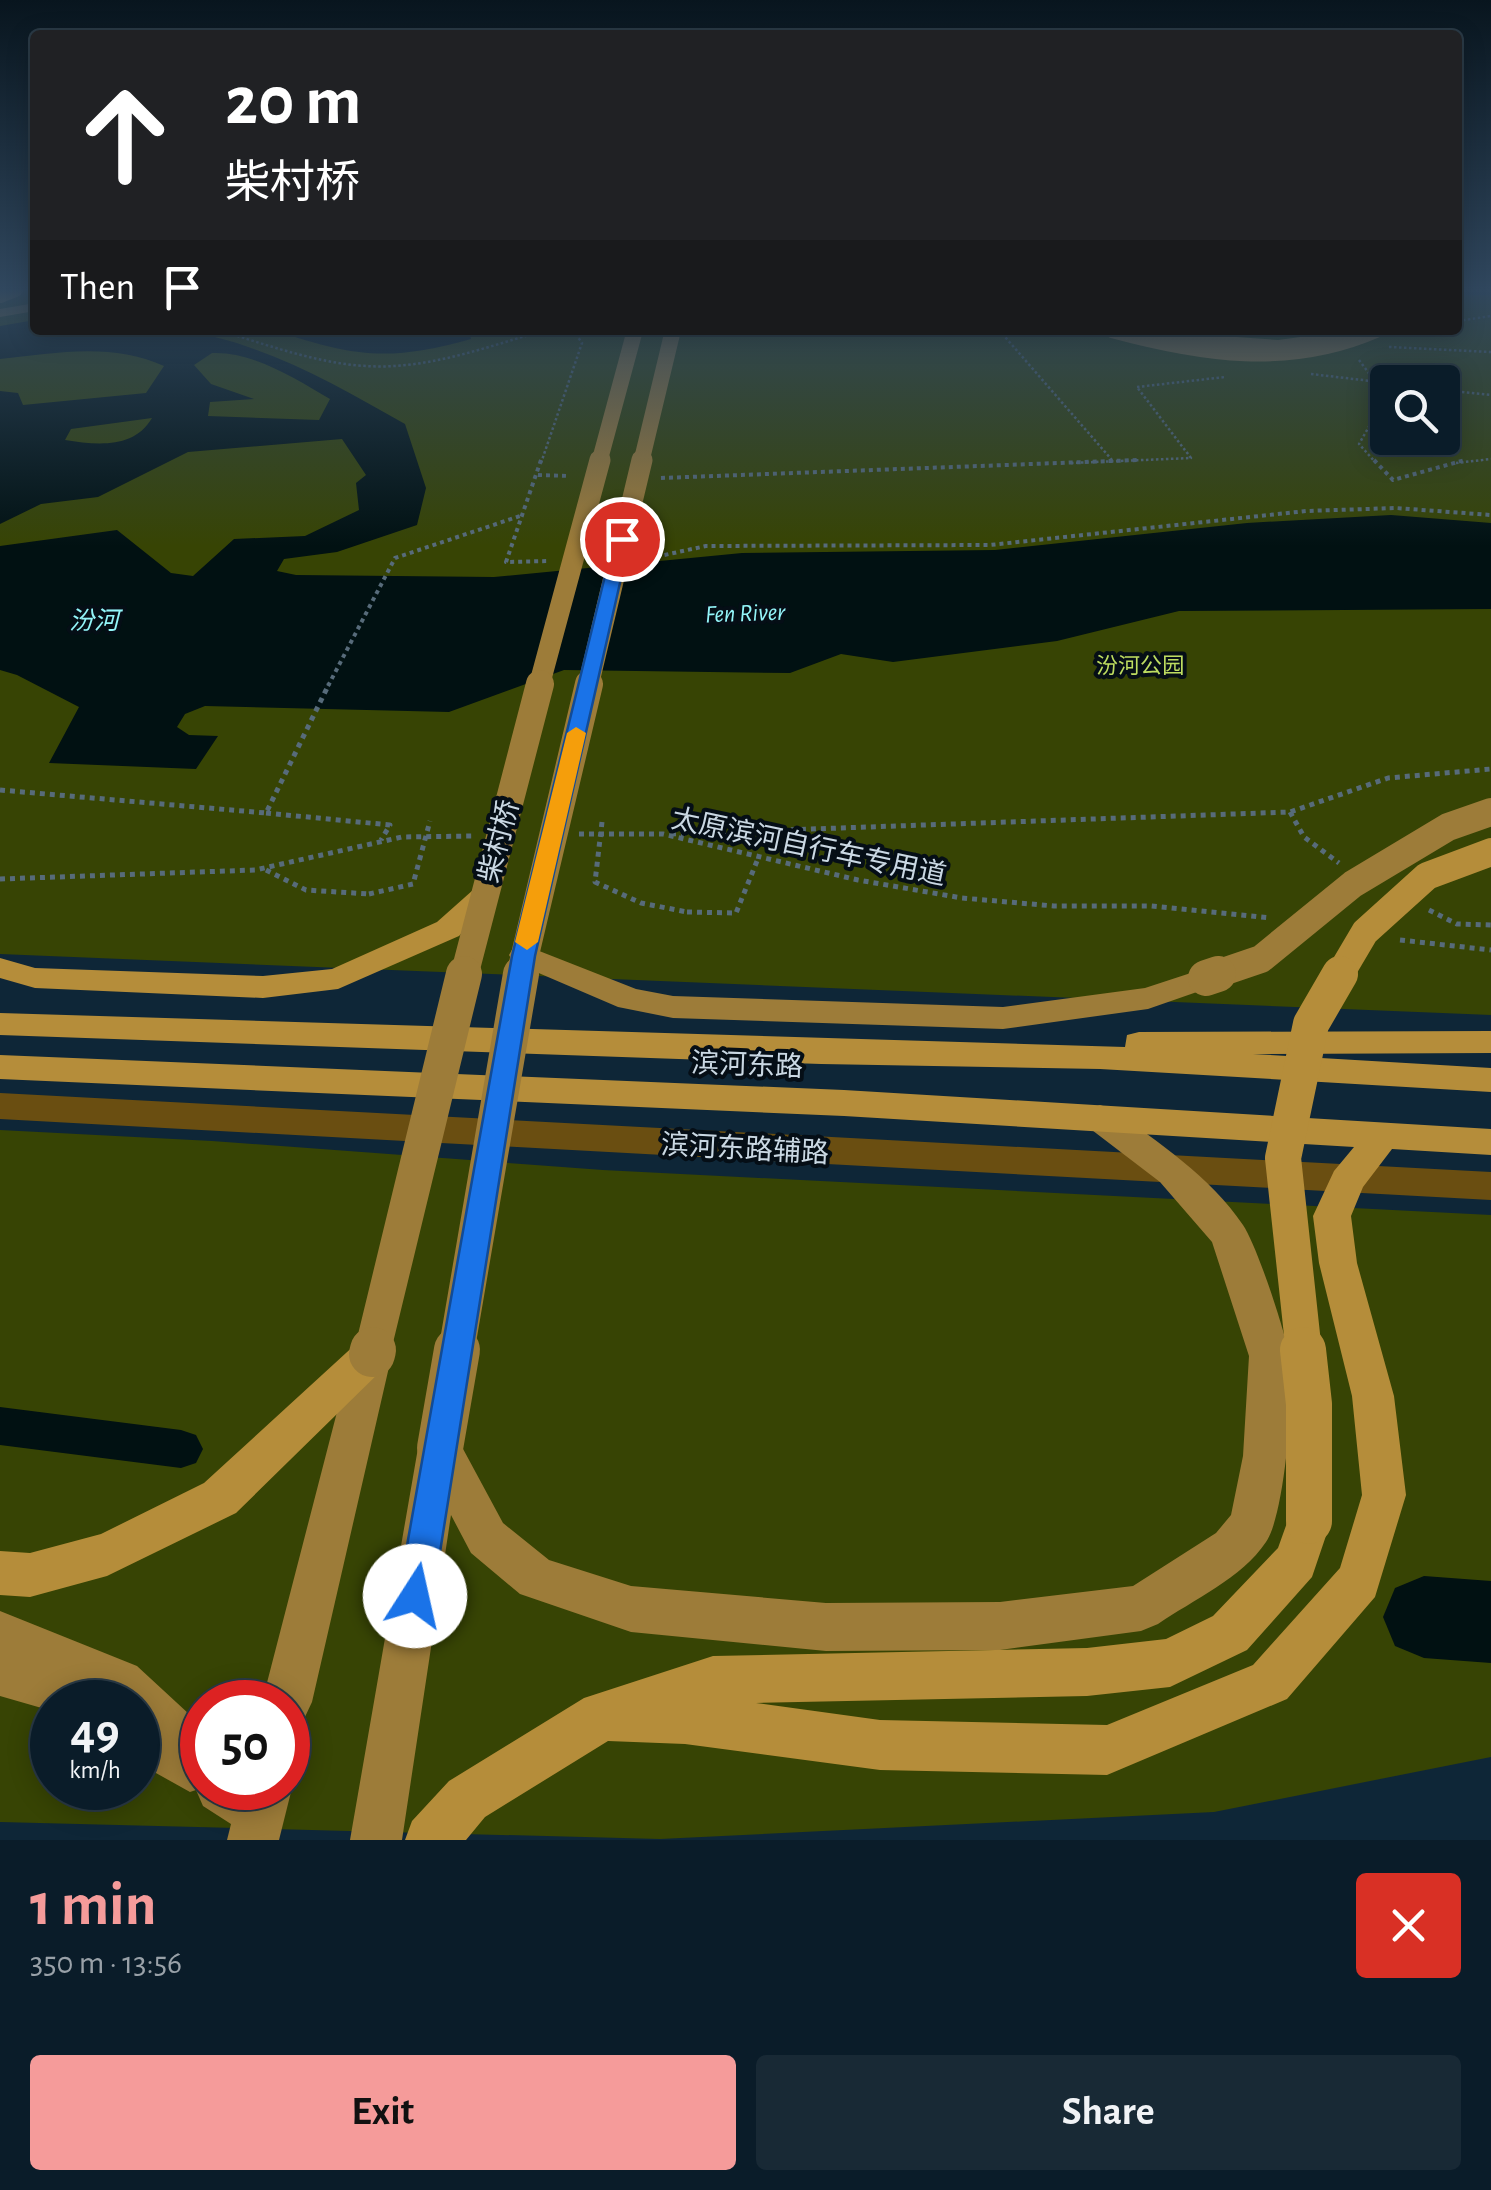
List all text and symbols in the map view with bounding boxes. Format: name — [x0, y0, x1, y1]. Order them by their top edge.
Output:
text: 20 m — [225, 67, 362, 137]
icon: ahead — [60, 70, 190, 200]
text: 柴村桥 — [225, 161, 360, 206]
icon: arrive — [155, 260, 210, 315]
text: Then — [60, 269, 135, 307]
map controls — [1370, 365, 1460, 455]
button: search — [1370, 365, 1460, 455]
pin — [580, 497, 665, 582]
icon: arrive — [595, 512, 650, 567]
water label: Fen River — [704, 600, 786, 627]
water label: 汾河 — [69, 608, 123, 634]
park label: 汾河公园 — [1096, 654, 1184, 677]
street label: 柴村桥 — [474, 797, 524, 886]
street label: 太原滨河自行车专用道 — [669, 803, 949, 891]
street label: 滨河东路 — [690, 1048, 803, 1082]
street label: 滨河东路辅路 — [660, 1130, 830, 1168]
position arrow — [363, 1544, 467, 1648]
speed limit sign: 50 — [180, 1680, 310, 1810]
text: 49 — [70, 1708, 120, 1758]
text: km/h — [69, 1758, 121, 1783]
button: close — [1356, 1873, 1461, 1978]
text: 1 min — [30, 1876, 156, 1936]
text: 350 m · 13:56 — [30, 1947, 182, 1979]
button: Exit — [30, 2055, 736, 2170]
button: Share — [756, 2055, 1461, 2170]

